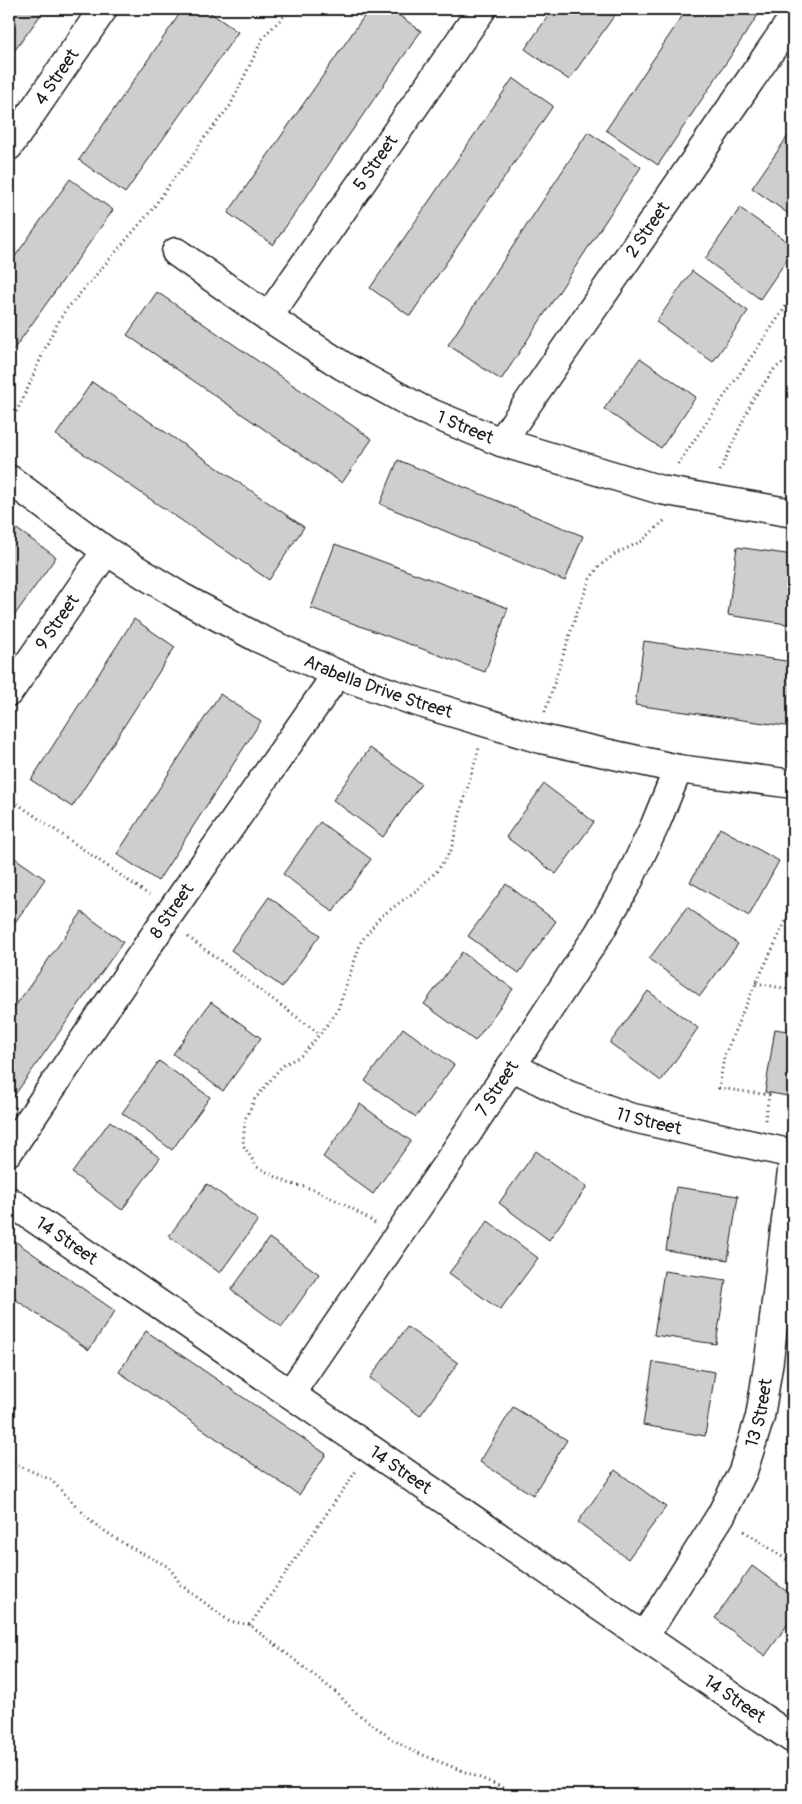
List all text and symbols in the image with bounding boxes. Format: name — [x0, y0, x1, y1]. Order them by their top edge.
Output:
street label: 4 Street — [29, 44, 84, 109]
street label: 5 Street — [348, 130, 403, 195]
street label: 2 Street — [620, 197, 675, 262]
street label: 1 Street — [433, 405, 498, 450]
street label: 9 Street — [30, 589, 85, 654]
street label: Arabella Drive Street — [300, 649, 456, 724]
street label: 8 Street — [144, 878, 199, 943]
street label: 7 Street — [470, 1055, 524, 1121]
street label: 11 Street — [613, 1102, 685, 1140]
street label: 14 Street — [31, 1211, 103, 1270]
street label: 13 Street — [740, 1376, 778, 1450]
street label: 14 Street — [365, 1440, 437, 1500]
street label: 14 Street — [699, 1670, 771, 1729]

